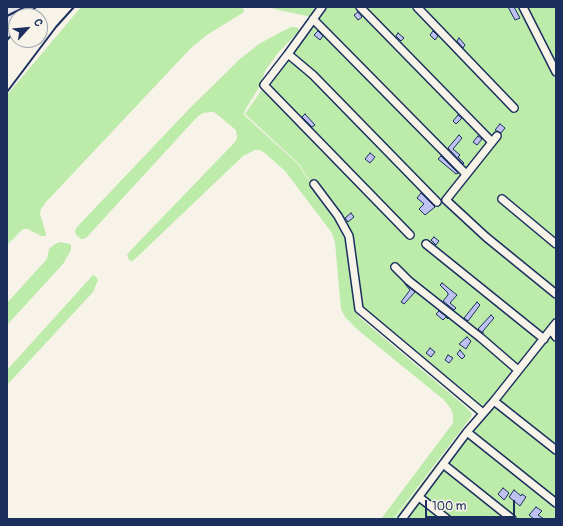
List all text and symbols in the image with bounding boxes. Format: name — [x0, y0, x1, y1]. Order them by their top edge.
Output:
north arrow — [8, 8, 48, 48]
text: С — [31, 17, 46, 29]
scale bar — [427, 492, 517, 518]
text: 100 m — [432, 499, 466, 514]

